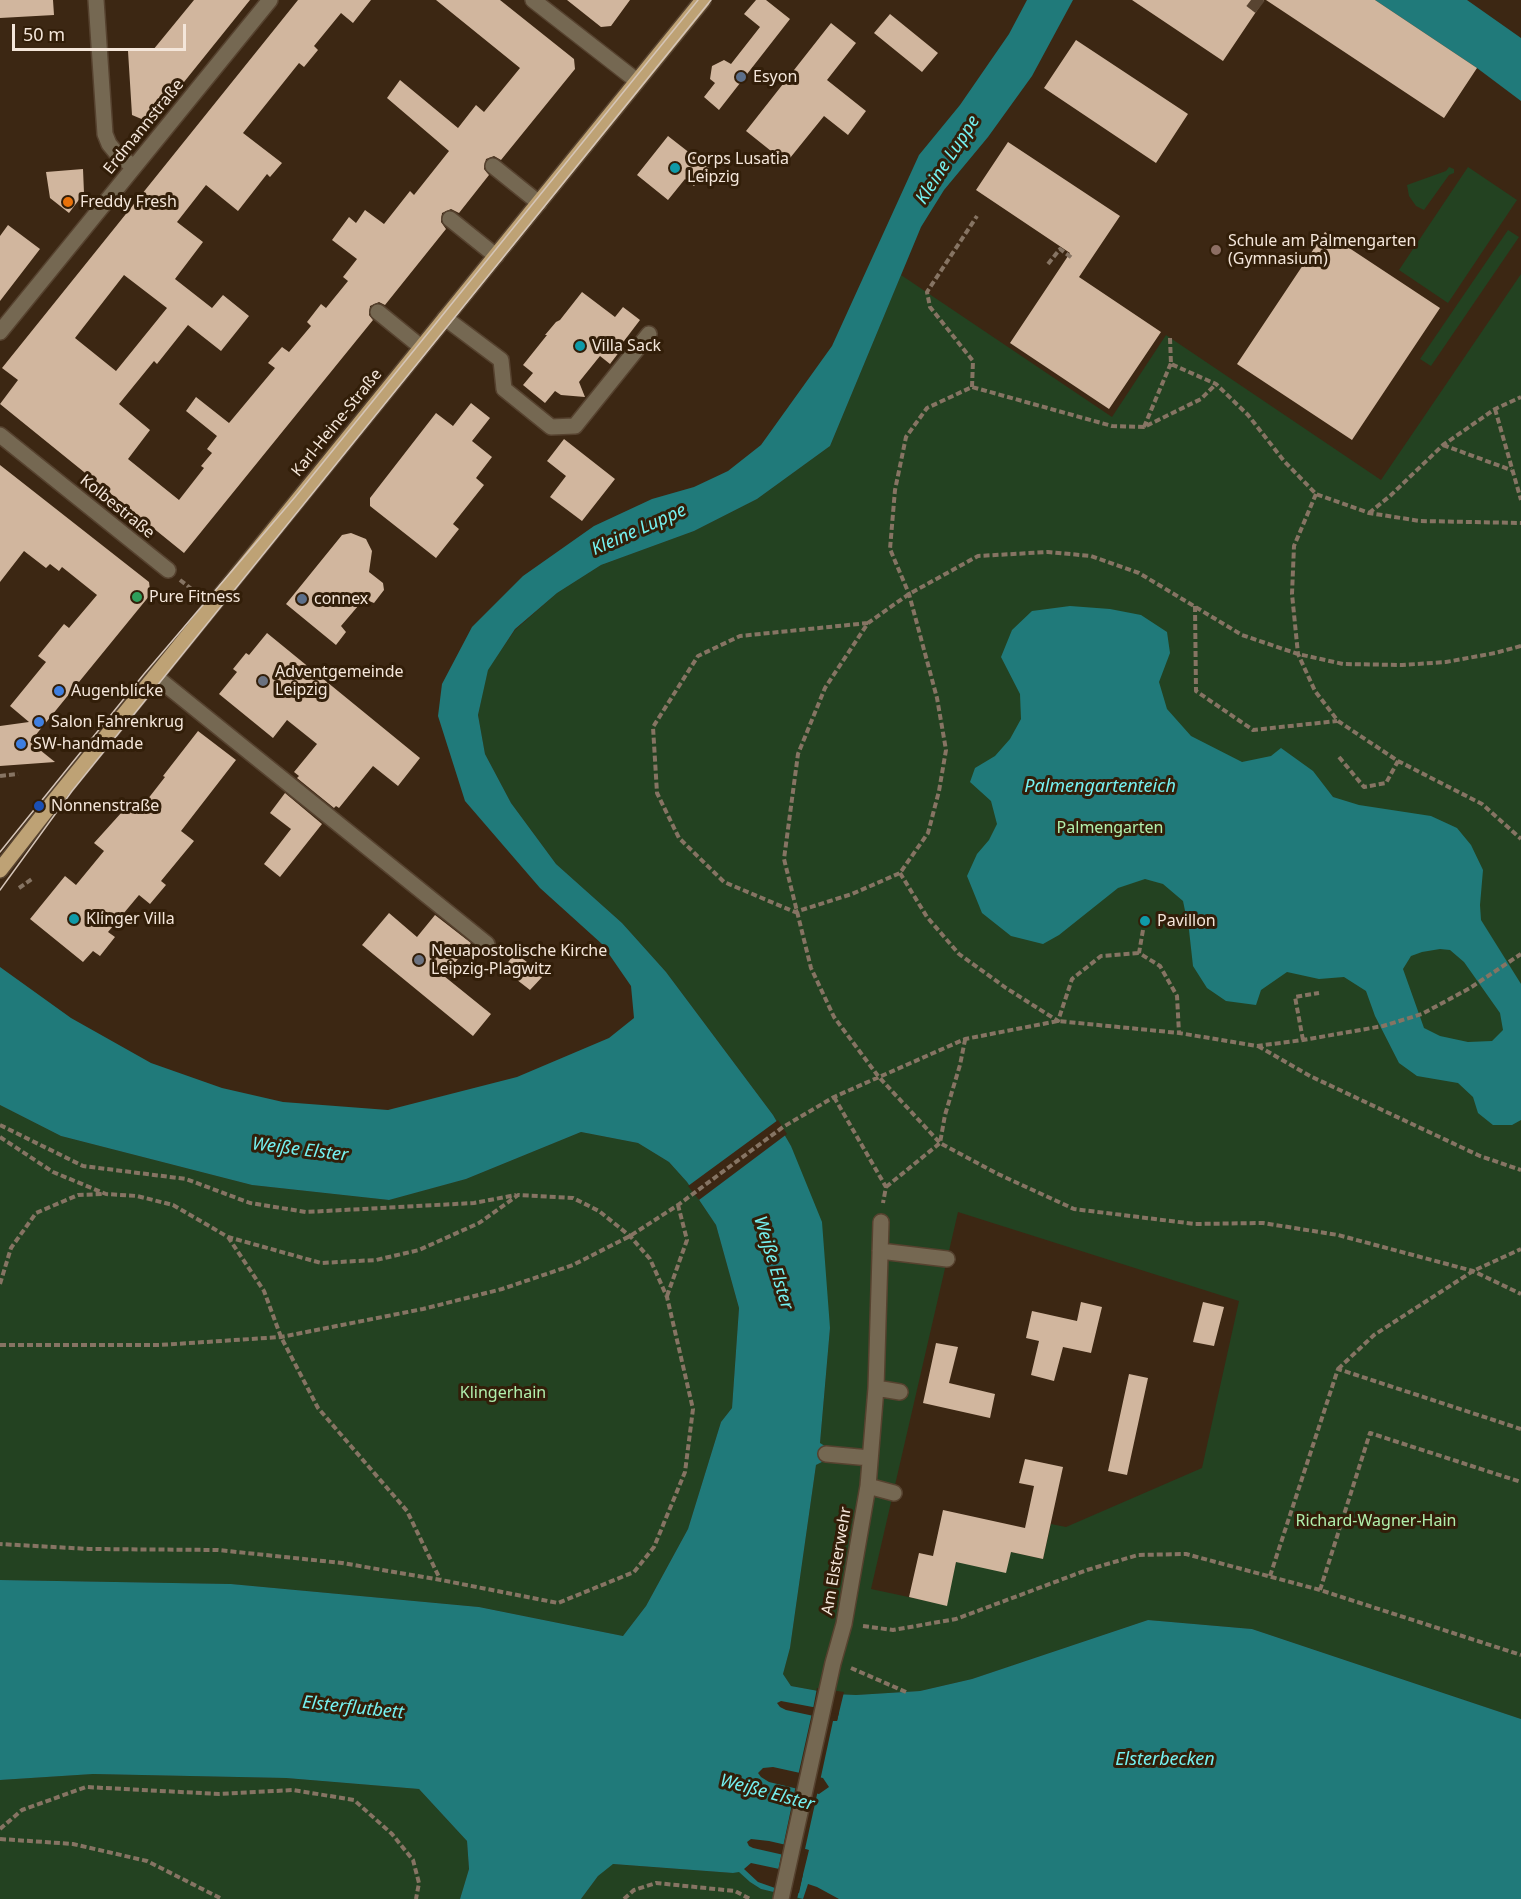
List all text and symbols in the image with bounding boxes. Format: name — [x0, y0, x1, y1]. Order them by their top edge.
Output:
scale bar — [15, 12, 189, 50]
text: 50 m — [23, 22, 65, 46]
place label: Esyon — [753, 67, 797, 87]
marker: Esyon — [734, 70, 748, 84]
street label: Erdmannstraße — [100, 76, 188, 178]
water label: Kleine Luppe — [911, 112, 985, 208]
place label: Corps Lusatia Leipzig — [687, 149, 789, 187]
marker: Corps Lusatia Leipzig — [668, 161, 682, 175]
place label: Freddy Fresh — [80, 192, 177, 212]
marker: Freddy Fresh — [61, 195, 75, 209]
place label: Schule am Palmengarten (Gymnasium) — [1228, 231, 1416, 269]
marker: Schule am Palmengarten (Gymnasium) — [1209, 243, 1223, 257]
place label: Villa Sack — [592, 336, 661, 356]
marker: Villa Sack — [573, 339, 587, 353]
street label: Karl-Heine-Straße — [288, 365, 386, 481]
street label: Kolbestraße — [76, 471, 158, 543]
water label: Kleine Luppe — [588, 500, 690, 560]
place label: Pure Fitness — [149, 587, 240, 607]
place label: connex — [314, 589, 368, 609]
marker: Pure Fitness — [130, 590, 144, 604]
marker: connex — [295, 592, 309, 606]
place label: Adventgemeinde Leipzig — [275, 662, 404, 700]
marker: Adventgemeinde Leipzig — [256, 674, 270, 688]
place label: Augenblicke — [71, 681, 163, 701]
marker: Augenblicke — [52, 684, 66, 698]
place label: Salon Fahrenkrug — [51, 712, 184, 732]
marker: Salon Fahrenkrug — [32, 715, 46, 729]
place label: SW-handmade — [33, 734, 143, 754]
marker: SW-handmade — [14, 737, 28, 751]
water label: Palmengartenteich — [1024, 776, 1176, 798]
place label: Nonnenstraße — [51, 796, 159, 816]
marker: Nonnenstraße — [32, 799, 46, 813]
park label: Palmengarten — [1057, 818, 1163, 838]
place label: Klinger Villa — [86, 909, 175, 929]
place label: Pavillon — [1157, 911, 1216, 931]
marker: Klinger Villa — [67, 912, 81, 926]
marker: Pavillon — [1138, 914, 1152, 928]
place label: Neuapostolische Kirche Leipzig-Plagwitz — [431, 941, 607, 979]
marker: Neuapostolische Kirche Leipzig-Plagwitz — [412, 953, 426, 967]
water label: Weiße Elster — [251, 1133, 349, 1167]
water label: Weiße Elster — [749, 1214, 797, 1312]
park label: Klingerhain — [460, 1383, 546, 1403]
street label: Am Elsterwehr — [818, 1505, 856, 1617]
park label: Richard-Wagner-Hain — [1296, 1511, 1456, 1531]
water label: Elsterflutbett — [301, 1692, 405, 1724]
water label: Elsterbecken — [1115, 1749, 1215, 1771]
water label: Weiße Elster — [718, 1770, 816, 1816]

